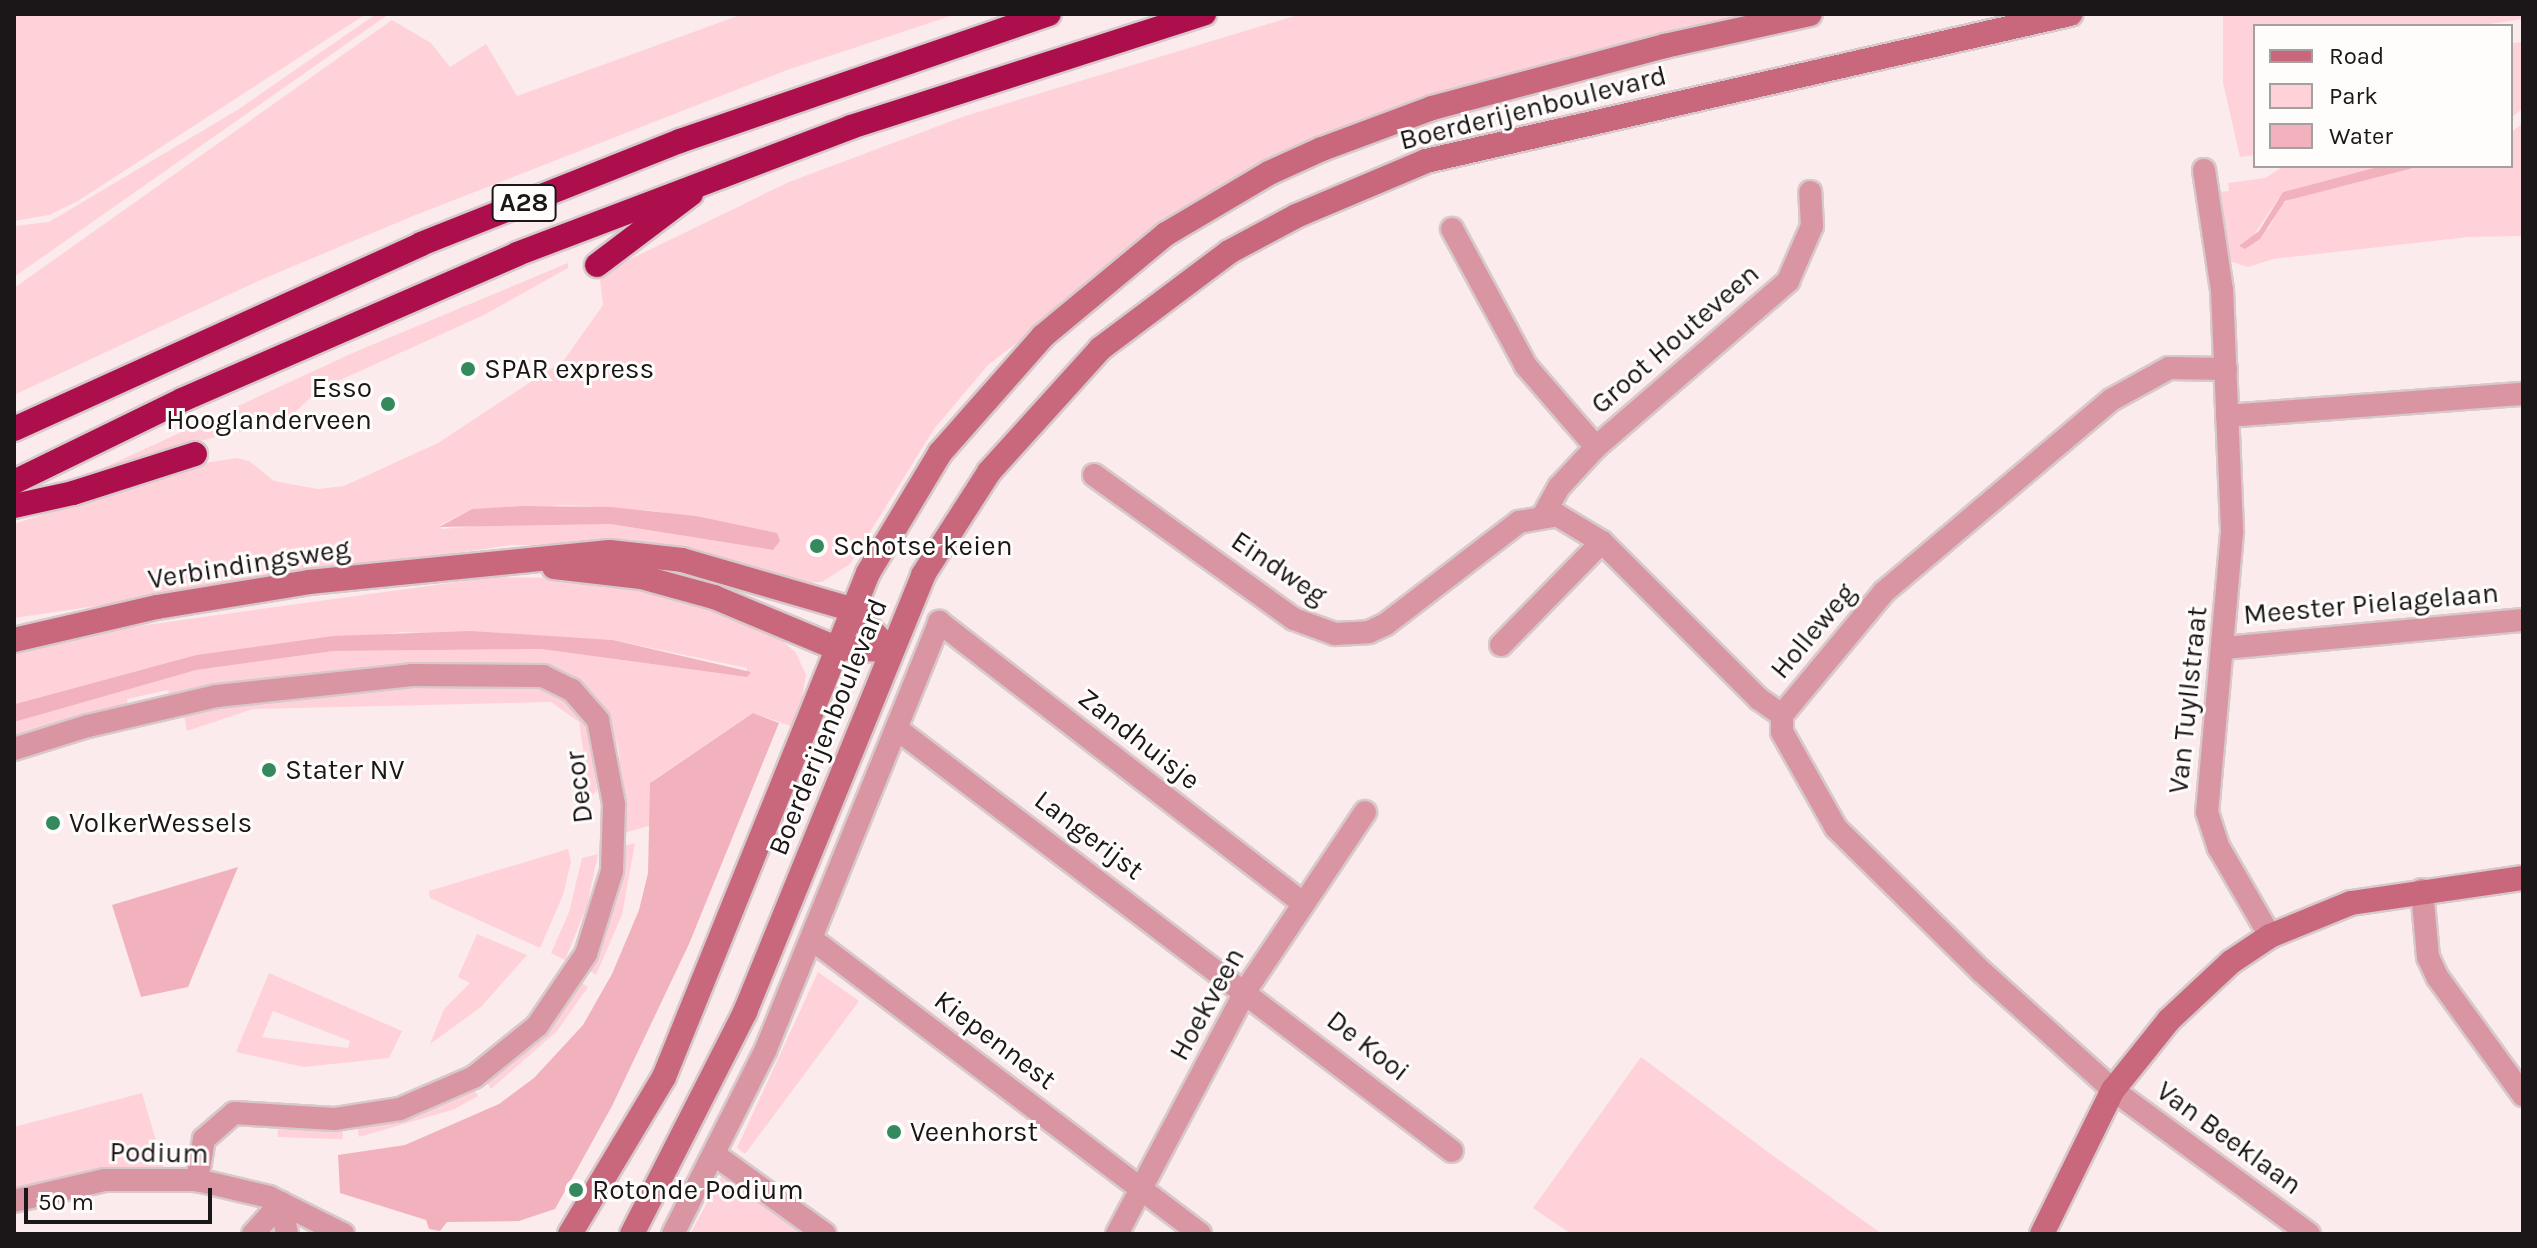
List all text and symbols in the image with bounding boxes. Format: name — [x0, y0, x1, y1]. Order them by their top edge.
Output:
legend — [2253, 24, 2513, 168]
text: Road — [2329, 42, 2384, 70]
street label: Boerderijenboulevard — [1396, 59, 1670, 157]
text: Park — [2329, 82, 2378, 110]
text: Water — [2329, 122, 2393, 150]
road number: A28 — [490, 181, 558, 225]
street label: Groot Houteveen — [1584, 257, 1766, 421]
place label: SPAR express — [484, 352, 654, 386]
marker: SPAR express — [459, 360, 477, 378]
place label: Esso Hooglanderveen — [166, 371, 372, 437]
marker: Esso Hooglanderveen — [379, 395, 397, 413]
street label: Eindweg — [1225, 524, 1333, 612]
place label: Schotse keien — [833, 529, 1013, 563]
street label: Verbindingsweg — [146, 531, 352, 597]
marker: Schotse keien — [808, 537, 826, 555]
street label: Holleweg — [1763, 576, 1863, 686]
street label: Meester Pielagelaan — [2242, 576, 2500, 632]
street label: Boerderijenboulevard — [761, 594, 895, 860]
street label: Van Tuyllstraat — [2161, 605, 2215, 795]
street label: Zandhuisje — [1071, 681, 1207, 797]
street label: Decor — [558, 749, 600, 825]
place label: Stater NV — [285, 753, 404, 787]
marker: Stater NV — [260, 761, 278, 779]
street label: Langerijst — [1028, 783, 1150, 887]
place label: VolkerWessels — [69, 806, 252, 840]
marker: VolkerWessels — [44, 814, 62, 832]
street label: Hoekveen — [1162, 942, 1252, 1066]
street label: Kiepennest — [927, 983, 1063, 1097]
street label: De Kooi — [1320, 1003, 1416, 1089]
street label: Van Beeklaan — [2150, 1074, 2308, 1202]
place label: Veenhorst — [910, 1115, 1038, 1149]
marker: Veenhorst — [885, 1123, 903, 1141]
street label: Podium — [109, 1135, 209, 1171]
scale bar — [28, 1172, 216, 1222]
place label: Rotonde Podium — [592, 1173, 804, 1207]
marker: Rotonde Podium — [567, 1181, 585, 1199]
text: 50 m — [38, 1188, 94, 1216]

